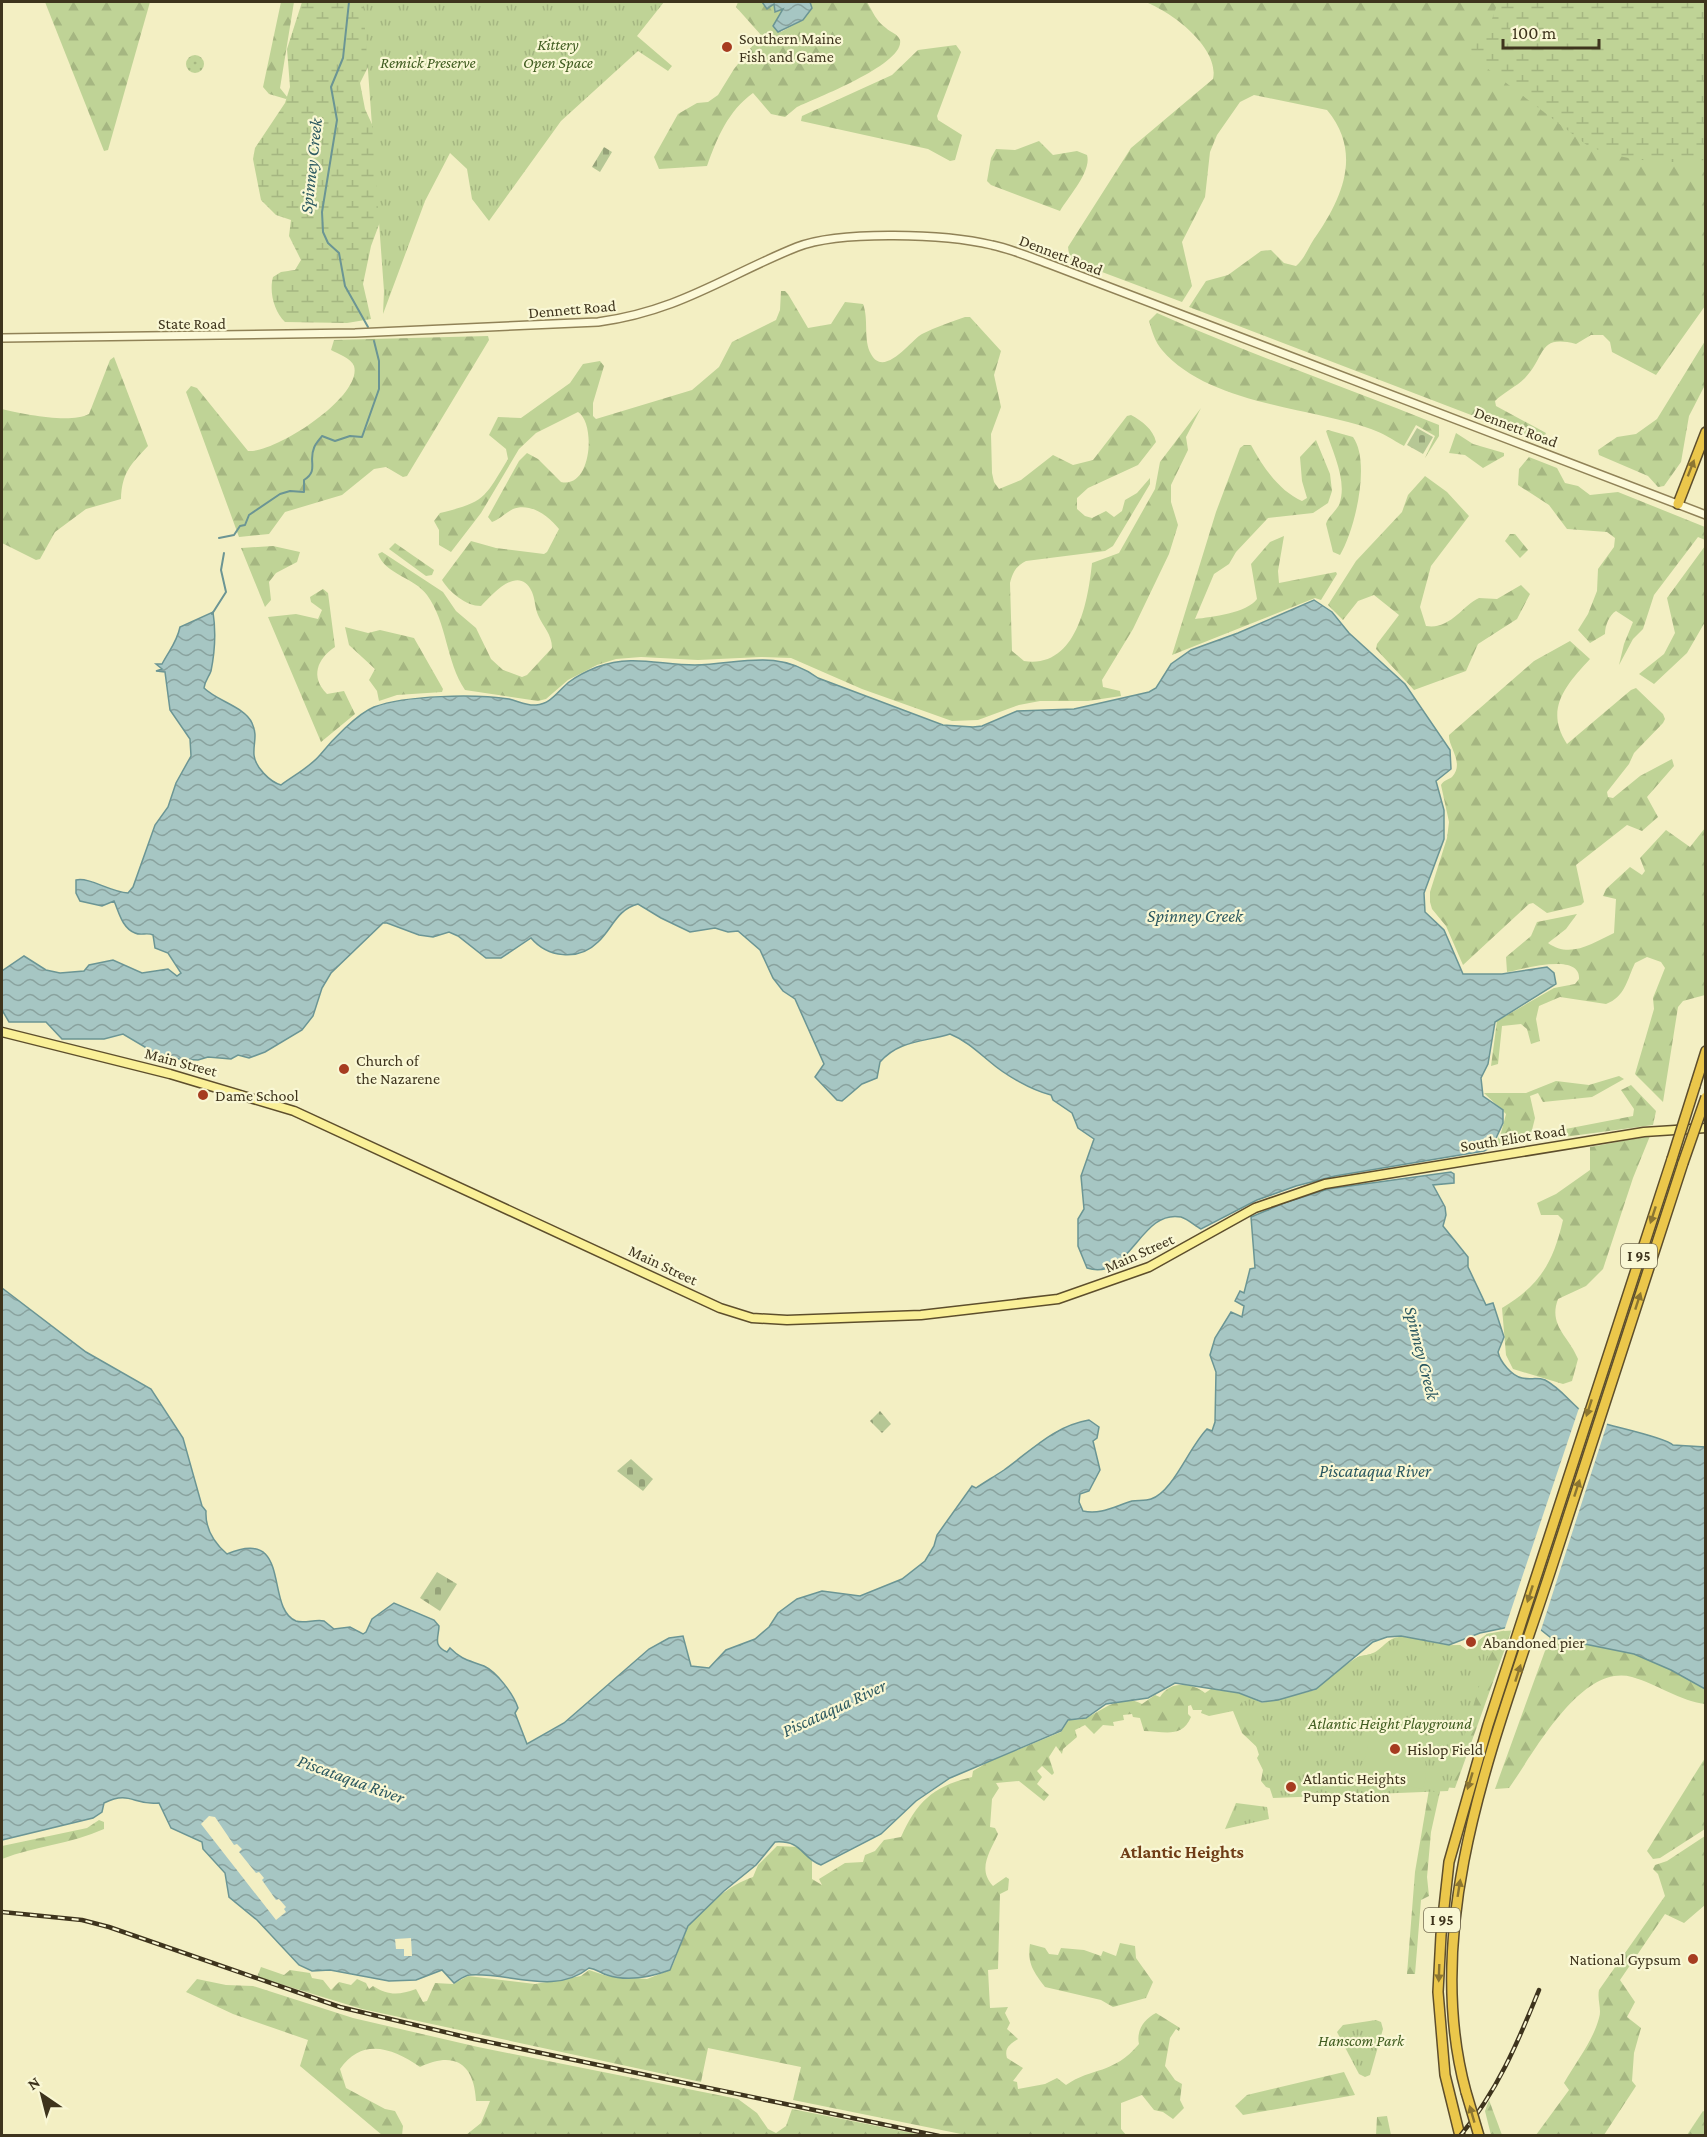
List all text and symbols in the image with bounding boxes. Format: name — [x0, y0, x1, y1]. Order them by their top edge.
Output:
scale bar — [1503, 12, 1599, 50]
text: 100 m — [1512, 23, 1557, 43]
place label: Southern Maine Fish and Game — [739, 30, 842, 65]
park label: Kittery Open Space — [523, 36, 593, 72]
marker: Southern Maine Fish and Game — [720, 40, 734, 54]
park label: Remick Preserve — [380, 54, 476, 71]
water label: Spinney Creek — [296, 116, 326, 215]
street label: Dennett Road — [1017, 231, 1106, 279]
street label: Dennett Road — [527, 297, 617, 321]
street label: State Road — [158, 315, 226, 332]
street label: Dennett Road — [1472, 403, 1561, 451]
one-way arrow — [1686, 458, 1696, 476]
water label: Spinney Creek — [1147, 906, 1244, 926]
street label: Main Street — [143, 1044, 220, 1080]
place label: Church of the Nazarene — [356, 1052, 440, 1087]
marker: Church of the Nazarene — [337, 1062, 351, 1076]
place label: Dame School — [215, 1087, 299, 1104]
marker: Dame School — [196, 1088, 210, 1102]
street label: South Eliot Road — [1459, 1121, 1568, 1155]
one-way arrow — [1648, 1206, 1657, 1224]
street label: Main Street — [1102, 1230, 1177, 1276]
street label: Main Street — [626, 1242, 701, 1289]
road number: I 95 — [1621, 1244, 1657, 1268]
one-way arrow — [1634, 1292, 1643, 1310]
water label: Spinney Creek — [1401, 1304, 1444, 1403]
one-way arrow — [1584, 1399, 1594, 1417]
water label: Piscataqua River — [1319, 1461, 1432, 1481]
one-way arrow — [1573, 1479, 1582, 1497]
one-way arrow — [1525, 1585, 1534, 1603]
place label: Abandoned pier — [1483, 1634, 1585, 1652]
marker: Abandoned pier — [1464, 1635, 1478, 1649]
one-way arrow — [1513, 1664, 1523, 1682]
water label: Piscataqua River — [779, 1675, 890, 1741]
park label: Atlantic Height Playground — [1307, 1715, 1472, 1733]
place label: Hislop Field — [1407, 1741, 1484, 1759]
marker: Hislop Field — [1388, 1742, 1402, 1756]
water label: Piscataqua River — [295, 1750, 408, 1808]
place label: Atlantic Heights Pump Station — [1303, 1770, 1406, 1806]
one-way arrow — [1465, 1772, 1474, 1790]
marker: Atlantic Heights Pump Station — [1284, 1780, 1298, 1794]
district label: Atlantic Heights — [1119, 1842, 1244, 1862]
one-way arrow — [1454, 1879, 1463, 1898]
road number: I 95 — [1424, 1908, 1460, 1932]
place label: National Gypsum — [1569, 1951, 1681, 1969]
marker: National Gypsum — [1686, 1952, 1700, 1966]
one-way arrow — [1435, 1963, 1444, 1982]
park label: Hanscom Park — [1318, 2032, 1405, 2049]
north arrow — [12, 2065, 72, 2125]
text: N — [24, 2073, 43, 2093]
one-way arrow — [1467, 2105, 1477, 2123]

